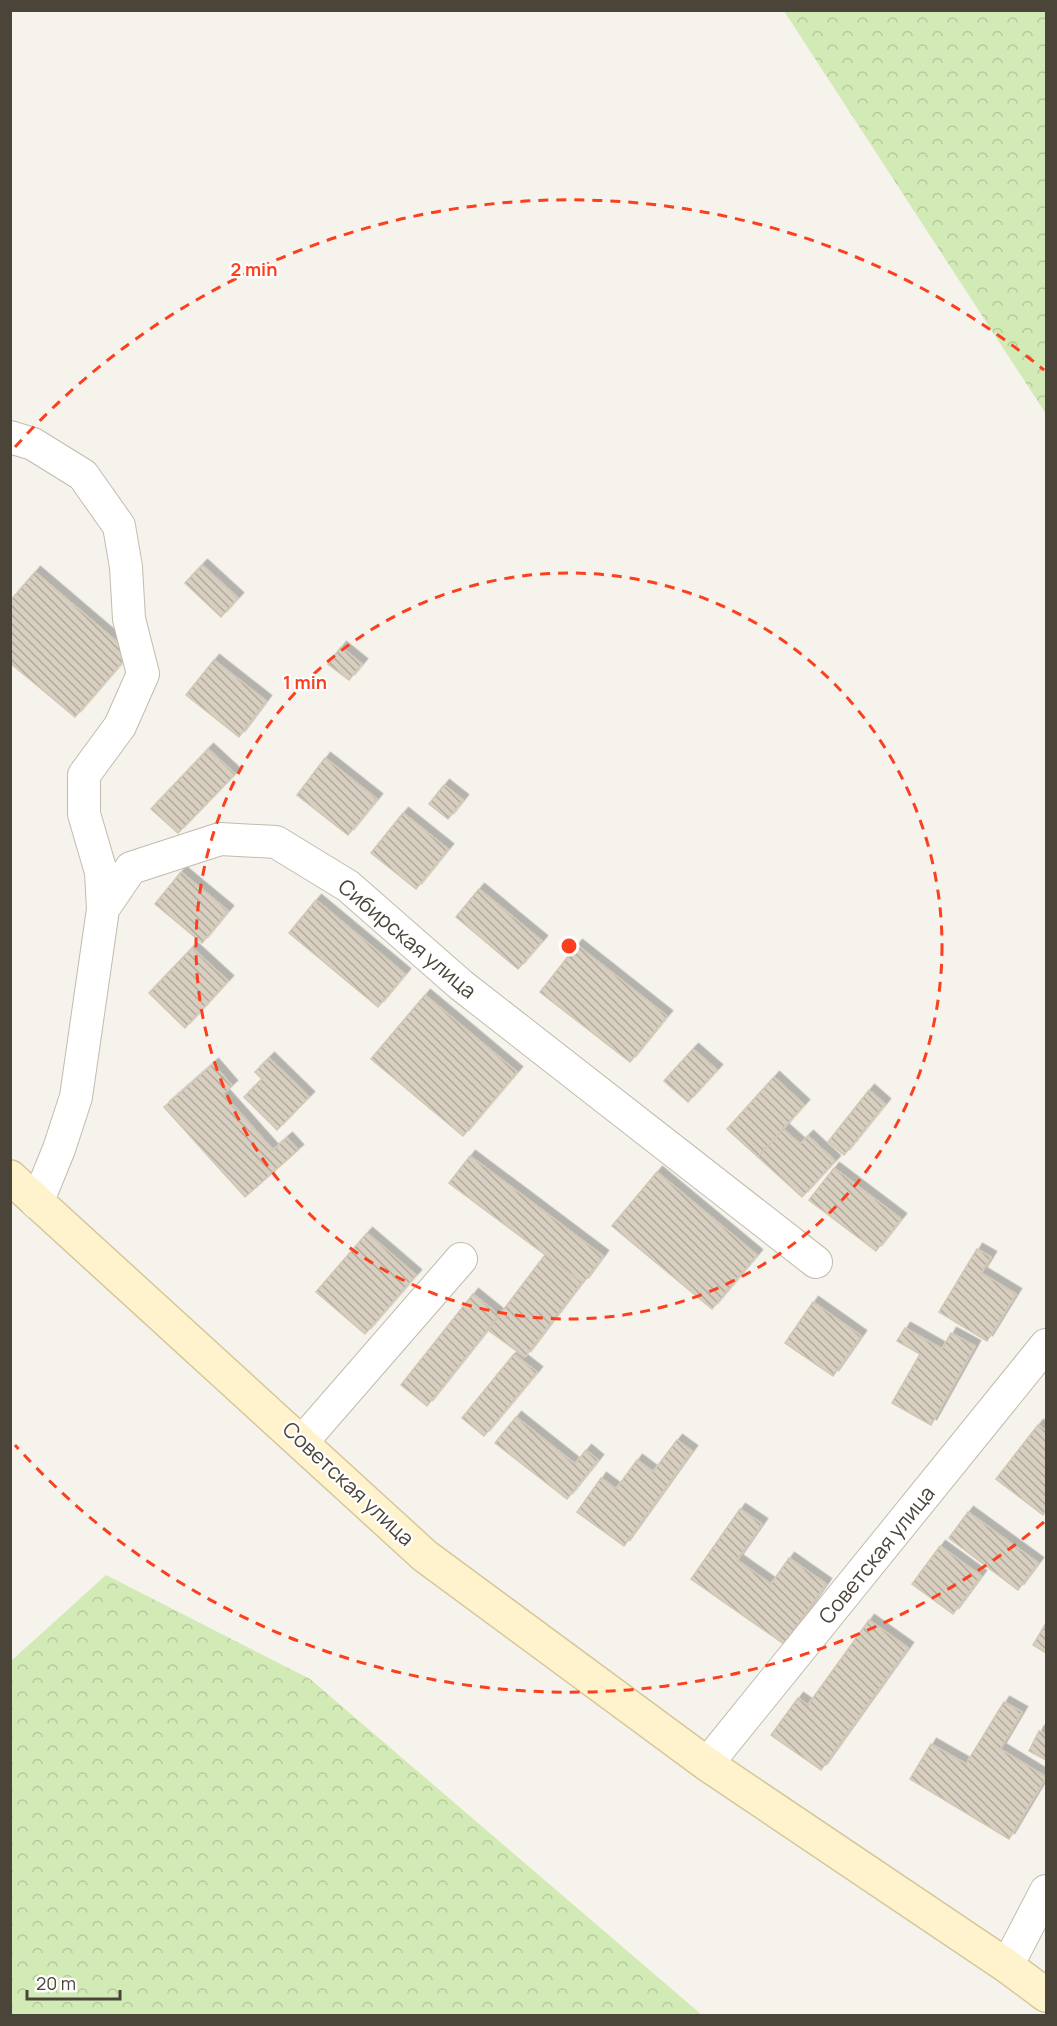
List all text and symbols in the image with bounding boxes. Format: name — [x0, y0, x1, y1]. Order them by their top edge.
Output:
text: 2 min — [231, 257, 277, 281]
text: 1 min — [283, 670, 327, 694]
street label: Сибирская улица — [333, 872, 483, 1004]
centre of rings — [559, 936, 579, 956]
street label: Советская улица — [277, 1415, 420, 1552]
street label: Советская улица — [812, 1479, 941, 1629]
scale bar — [27, 1963, 120, 2001]
text: 20 m — [36, 1971, 76, 1995]

